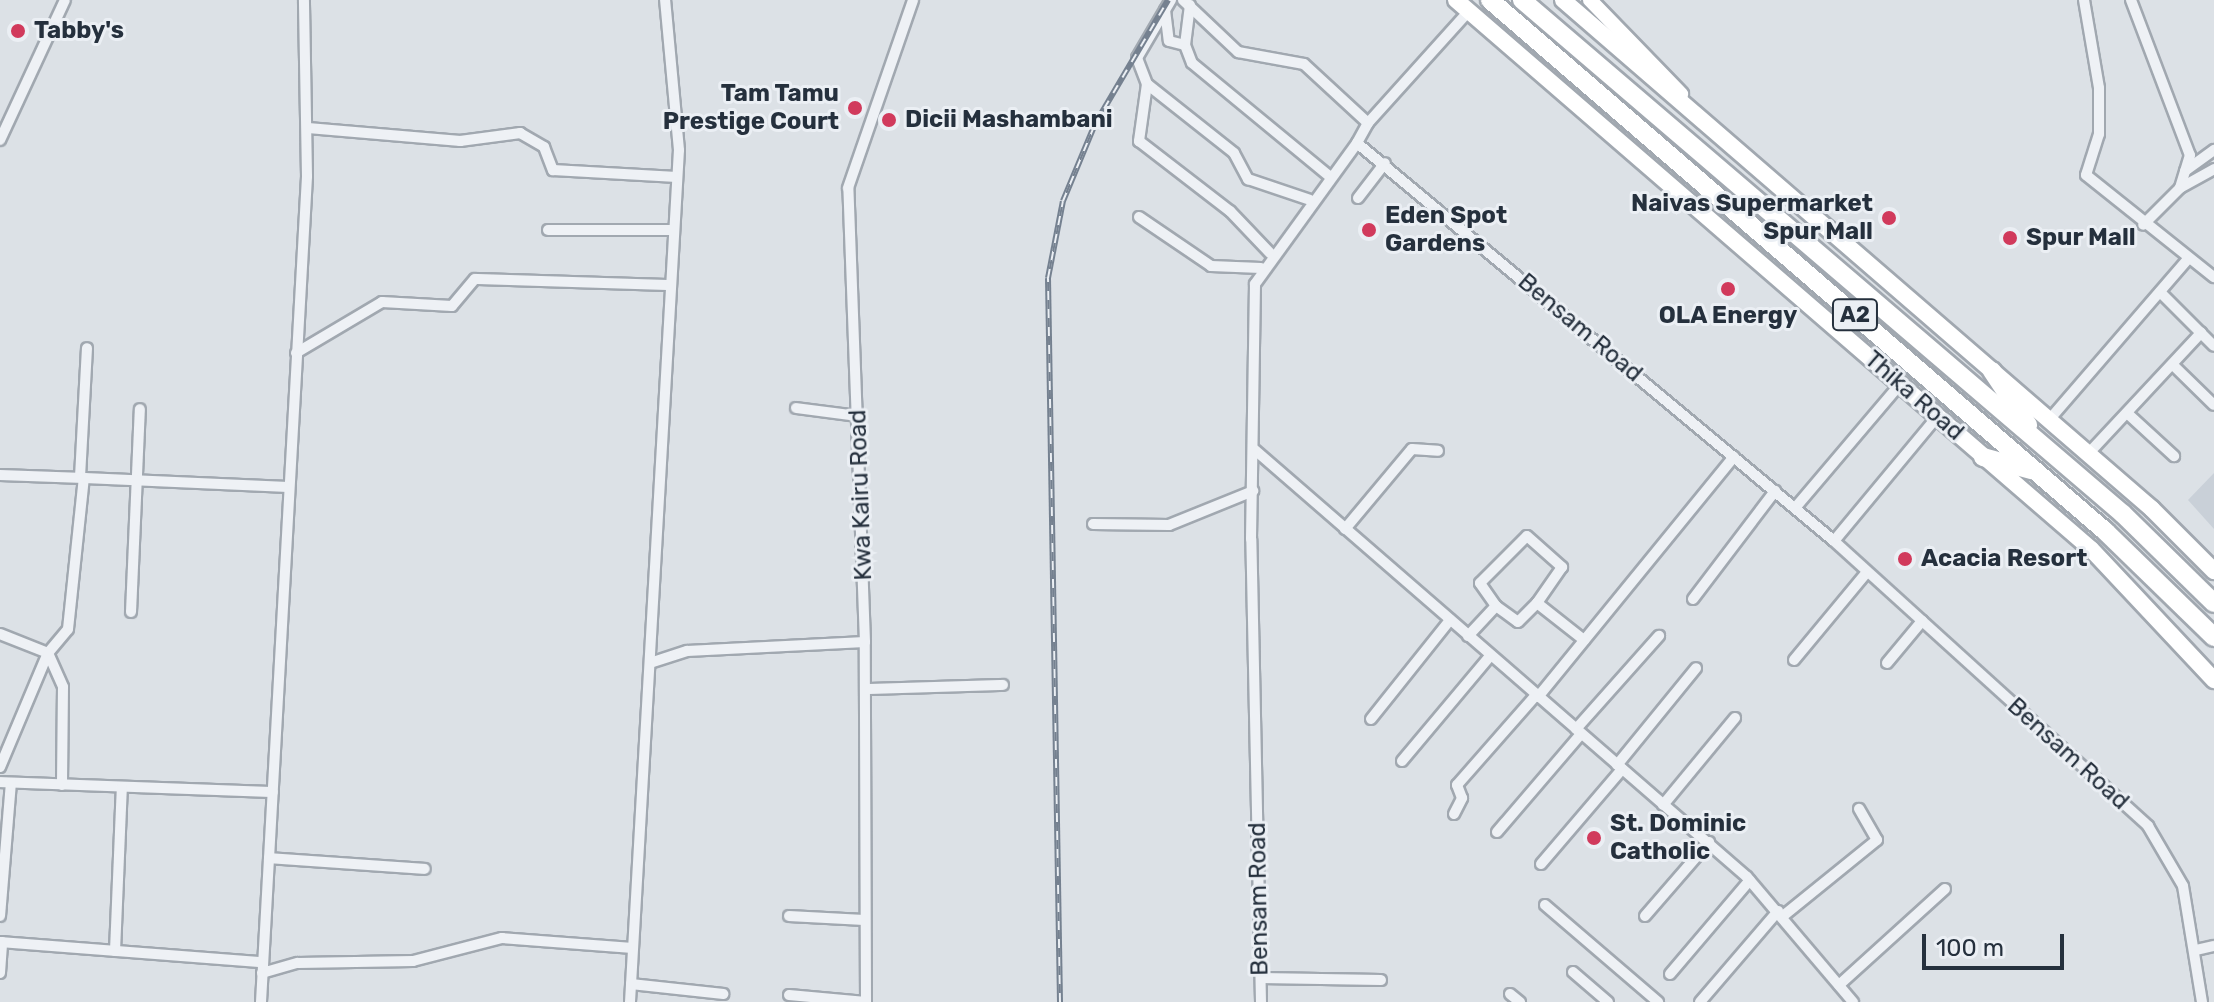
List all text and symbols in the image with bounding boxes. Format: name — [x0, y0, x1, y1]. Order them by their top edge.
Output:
place label: Tabby's — [34, 17, 124, 45]
marker: Tabby's — [9, 22, 27, 40]
place label: Tam Tamu Prestige Court — [663, 80, 839, 136]
marker: Tam Tamu Prestige Court — [846, 99, 864, 117]
place label: Dicii Mashambani — [905, 106, 1113, 134]
marker: Dicii Mashambani — [880, 111, 898, 129]
place label: Naivas Supermarket Spur Mall — [1631, 190, 1873, 246]
place label: Eden Spot Gardens — [1385, 202, 1507, 258]
marker: Naivas Supermarket Spur Mall — [1880, 209, 1898, 227]
marker: Eden Spot Gardens — [1360, 221, 1378, 239]
place label: Spur Mall — [2026, 224, 2136, 252]
marker: Spur Mall — [2001, 229, 2019, 247]
street label: Bensam Road — [1512, 268, 1648, 388]
marker: OLA Energy — [1719, 280, 1737, 298]
road number: A2 — [1831, 297, 1879, 333]
place label: OLA Energy — [1658, 302, 1798, 330]
street label: Thika Road — [1859, 345, 1969, 447]
street label: Kwa Kairu Road — [844, 409, 878, 581]
place label: Acacia Resort — [1921, 545, 2087, 573]
marker: Acacia Resort — [1896, 550, 1914, 568]
street label: Bensam Road — [2001, 692, 2135, 816]
place label: St. Dominic Catholic — [1610, 810, 1746, 866]
street label: Bensam Road — [1243, 822, 1275, 976]
marker: St. Dominic Catholic — [1585, 829, 1603, 847]
scale bar — [1926, 918, 2068, 968]
text: 100 m — [1936, 934, 2004, 962]

